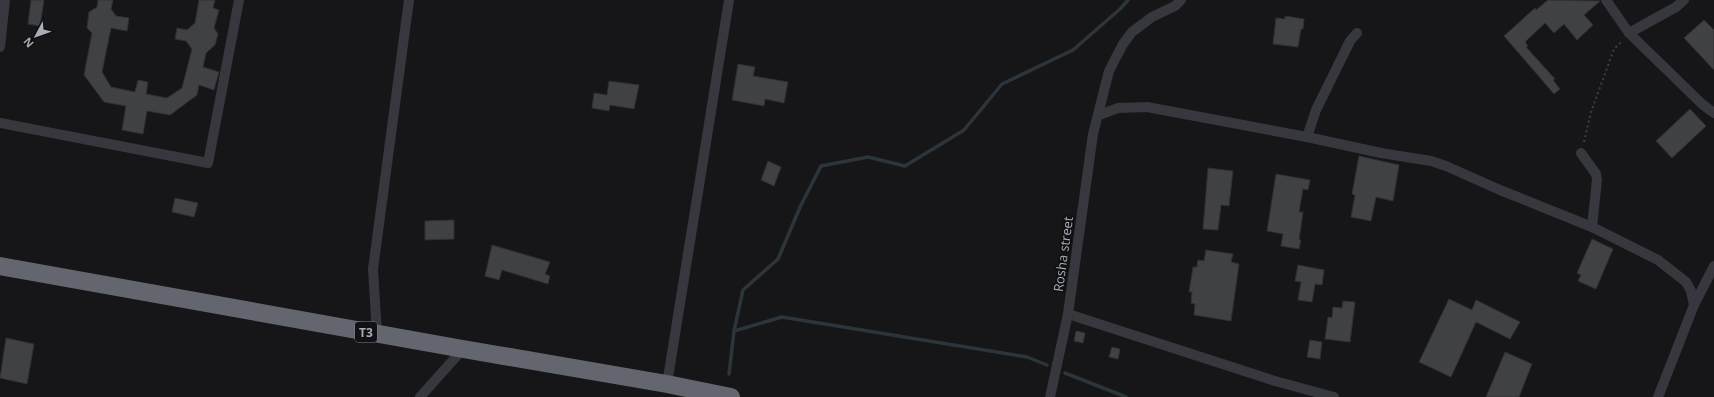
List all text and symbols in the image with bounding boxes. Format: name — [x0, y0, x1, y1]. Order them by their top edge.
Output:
north arrow — [16, 16, 56, 56]
text: N — [19, 35, 37, 51]
street label: Rosha street — [1049, 215, 1077, 293]
road number: T3 — [355, 322, 377, 342]

